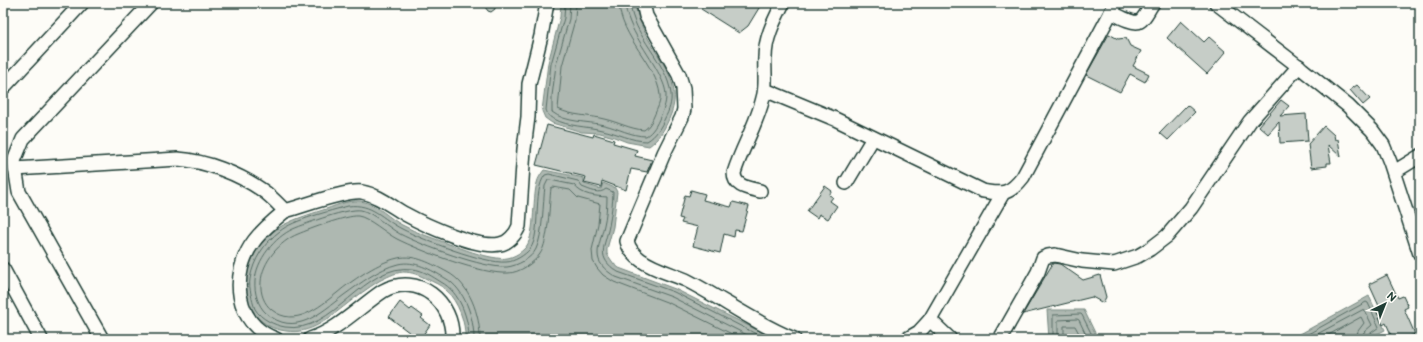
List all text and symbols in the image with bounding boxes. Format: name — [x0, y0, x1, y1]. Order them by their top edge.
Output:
north arrow — [1365, 284, 1405, 324]
text: N — [1384, 289, 1399, 305]

